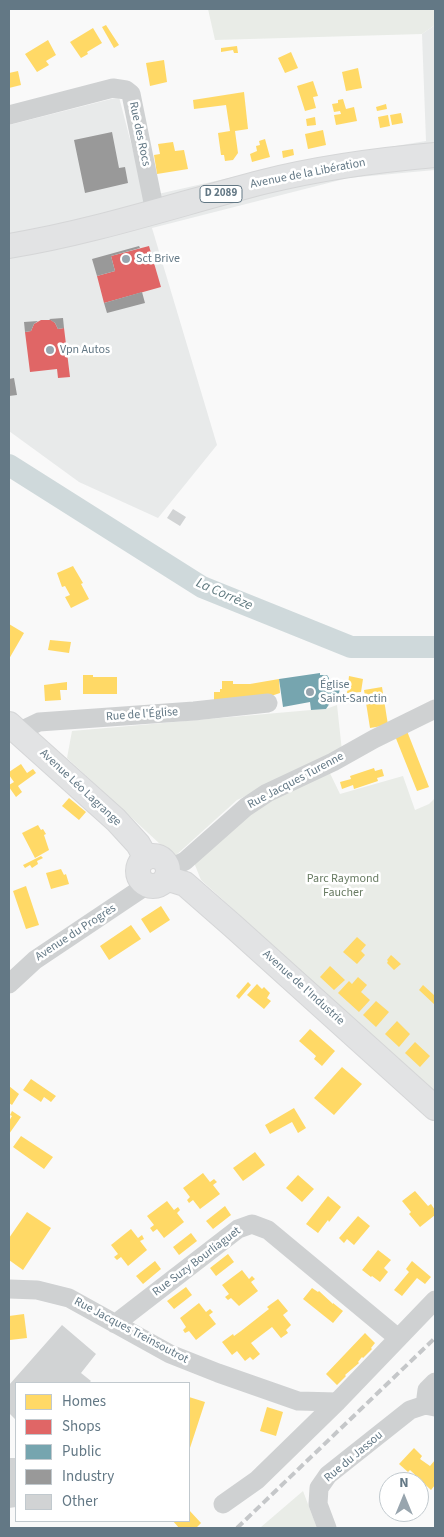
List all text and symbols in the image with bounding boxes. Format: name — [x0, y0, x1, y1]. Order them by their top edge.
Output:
street label: Rue des Rocs — [125, 100, 153, 168]
street label: Avenue de la Libération — [249, 156, 367, 192]
road number: D 2089 — [200, 185, 242, 202]
place label: Sct Brive — [136, 252, 180, 266]
marker: Sct Brive — [120, 253, 132, 265]
place label: Vpn Autos — [60, 343, 110, 357]
marker: Vpn Autos — [44, 344, 56, 356]
water label: La Corrèze — [193, 575, 255, 615]
place label: Église Saint-Sanctin — [320, 678, 387, 706]
marker: Église Saint-Sanctin — [304, 686, 316, 698]
street label: Rue de l'Église — [106, 705, 178, 725]
street label: Avenue Léo Lagrange — [36, 747, 124, 829]
street label: Rue Jacques Turenne — [245, 750, 347, 812]
park label: Parc Raymond Faucher — [307, 872, 379, 900]
street label: Avenue du Progrès — [33, 902, 119, 964]
street label: Avenue de l'Industrie — [259, 947, 347, 1029]
street label: Rue Suzy Bourliaguet — [150, 1224, 244, 1300]
street label: Rue Jacques Treinsoutrot — [71, 1295, 191, 1367]
legend — [15, 1382, 190, 1522]
text: Homes — [62, 1391, 106, 1412]
text: Shops — [62, 1416, 101, 1437]
street label: Rue du Jassou — [322, 1428, 386, 1486]
text: Public — [62, 1441, 101, 1462]
text: Industry — [62, 1466, 114, 1487]
north arrow — [379, 1472, 429, 1522]
text: N — [399, 1473, 409, 1493]
text: Other — [62, 1491, 98, 1512]

